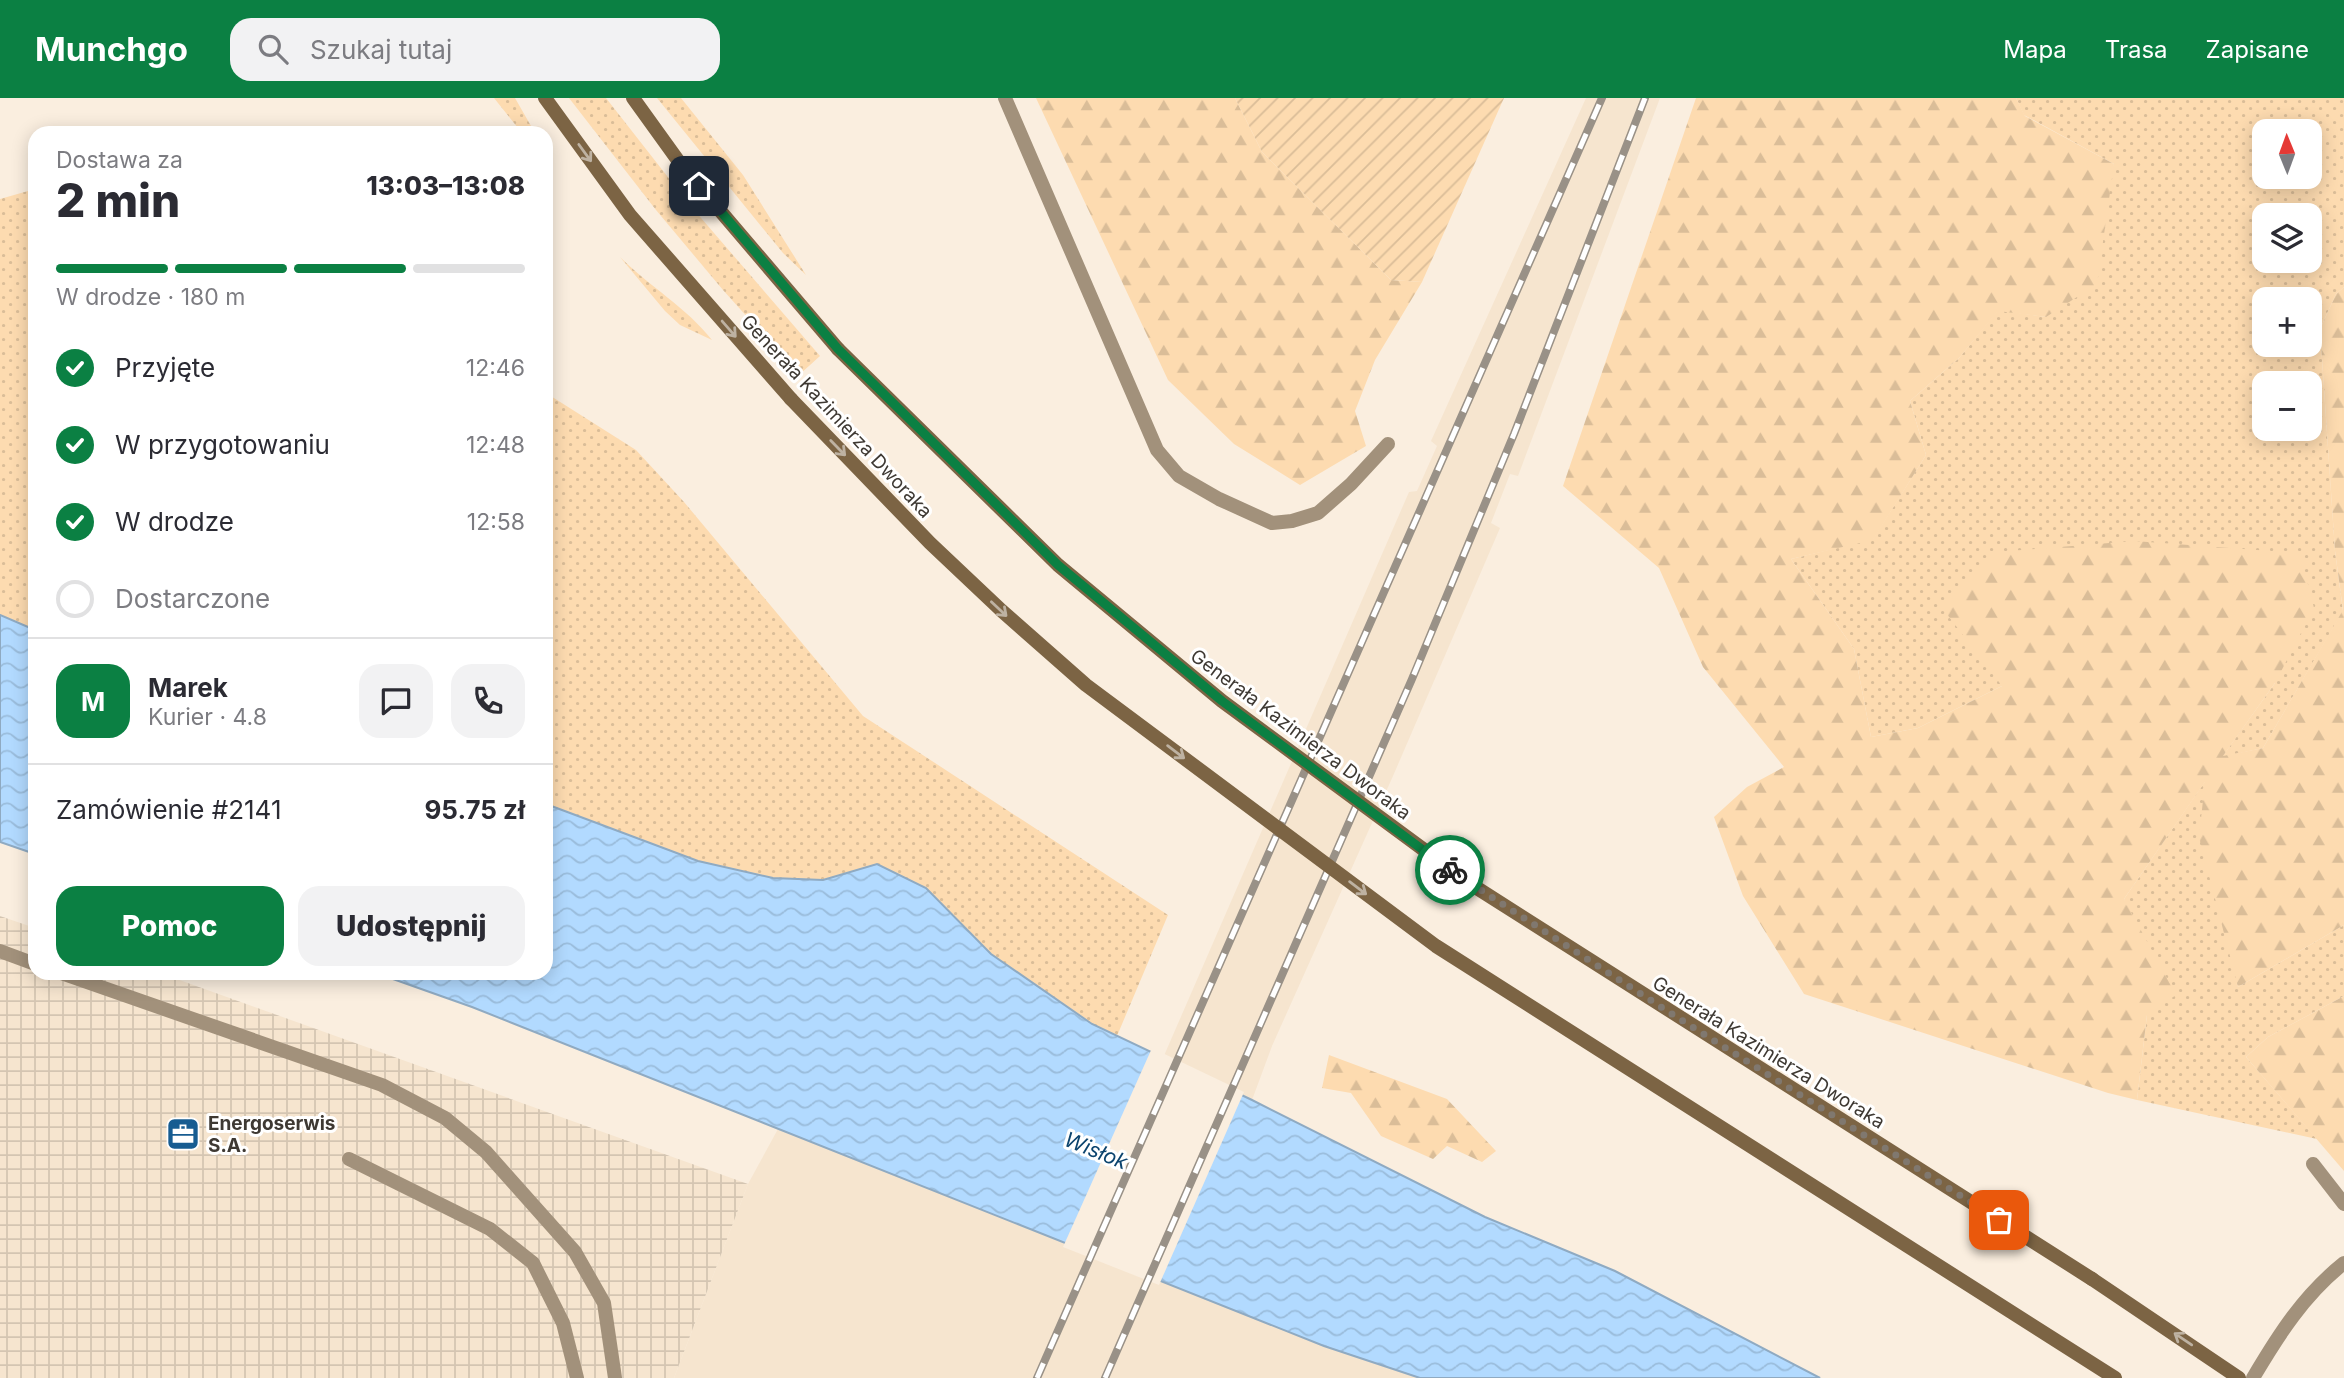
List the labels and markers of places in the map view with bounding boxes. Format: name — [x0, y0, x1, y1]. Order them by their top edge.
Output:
pin — [669, 156, 729, 216]
place label: Energoserwis S.A. — [208, 1112, 335, 1157]
office icon: Energoserwis S.A. — [164, 1115, 202, 1153]
pin — [1969, 1190, 2029, 1250]

